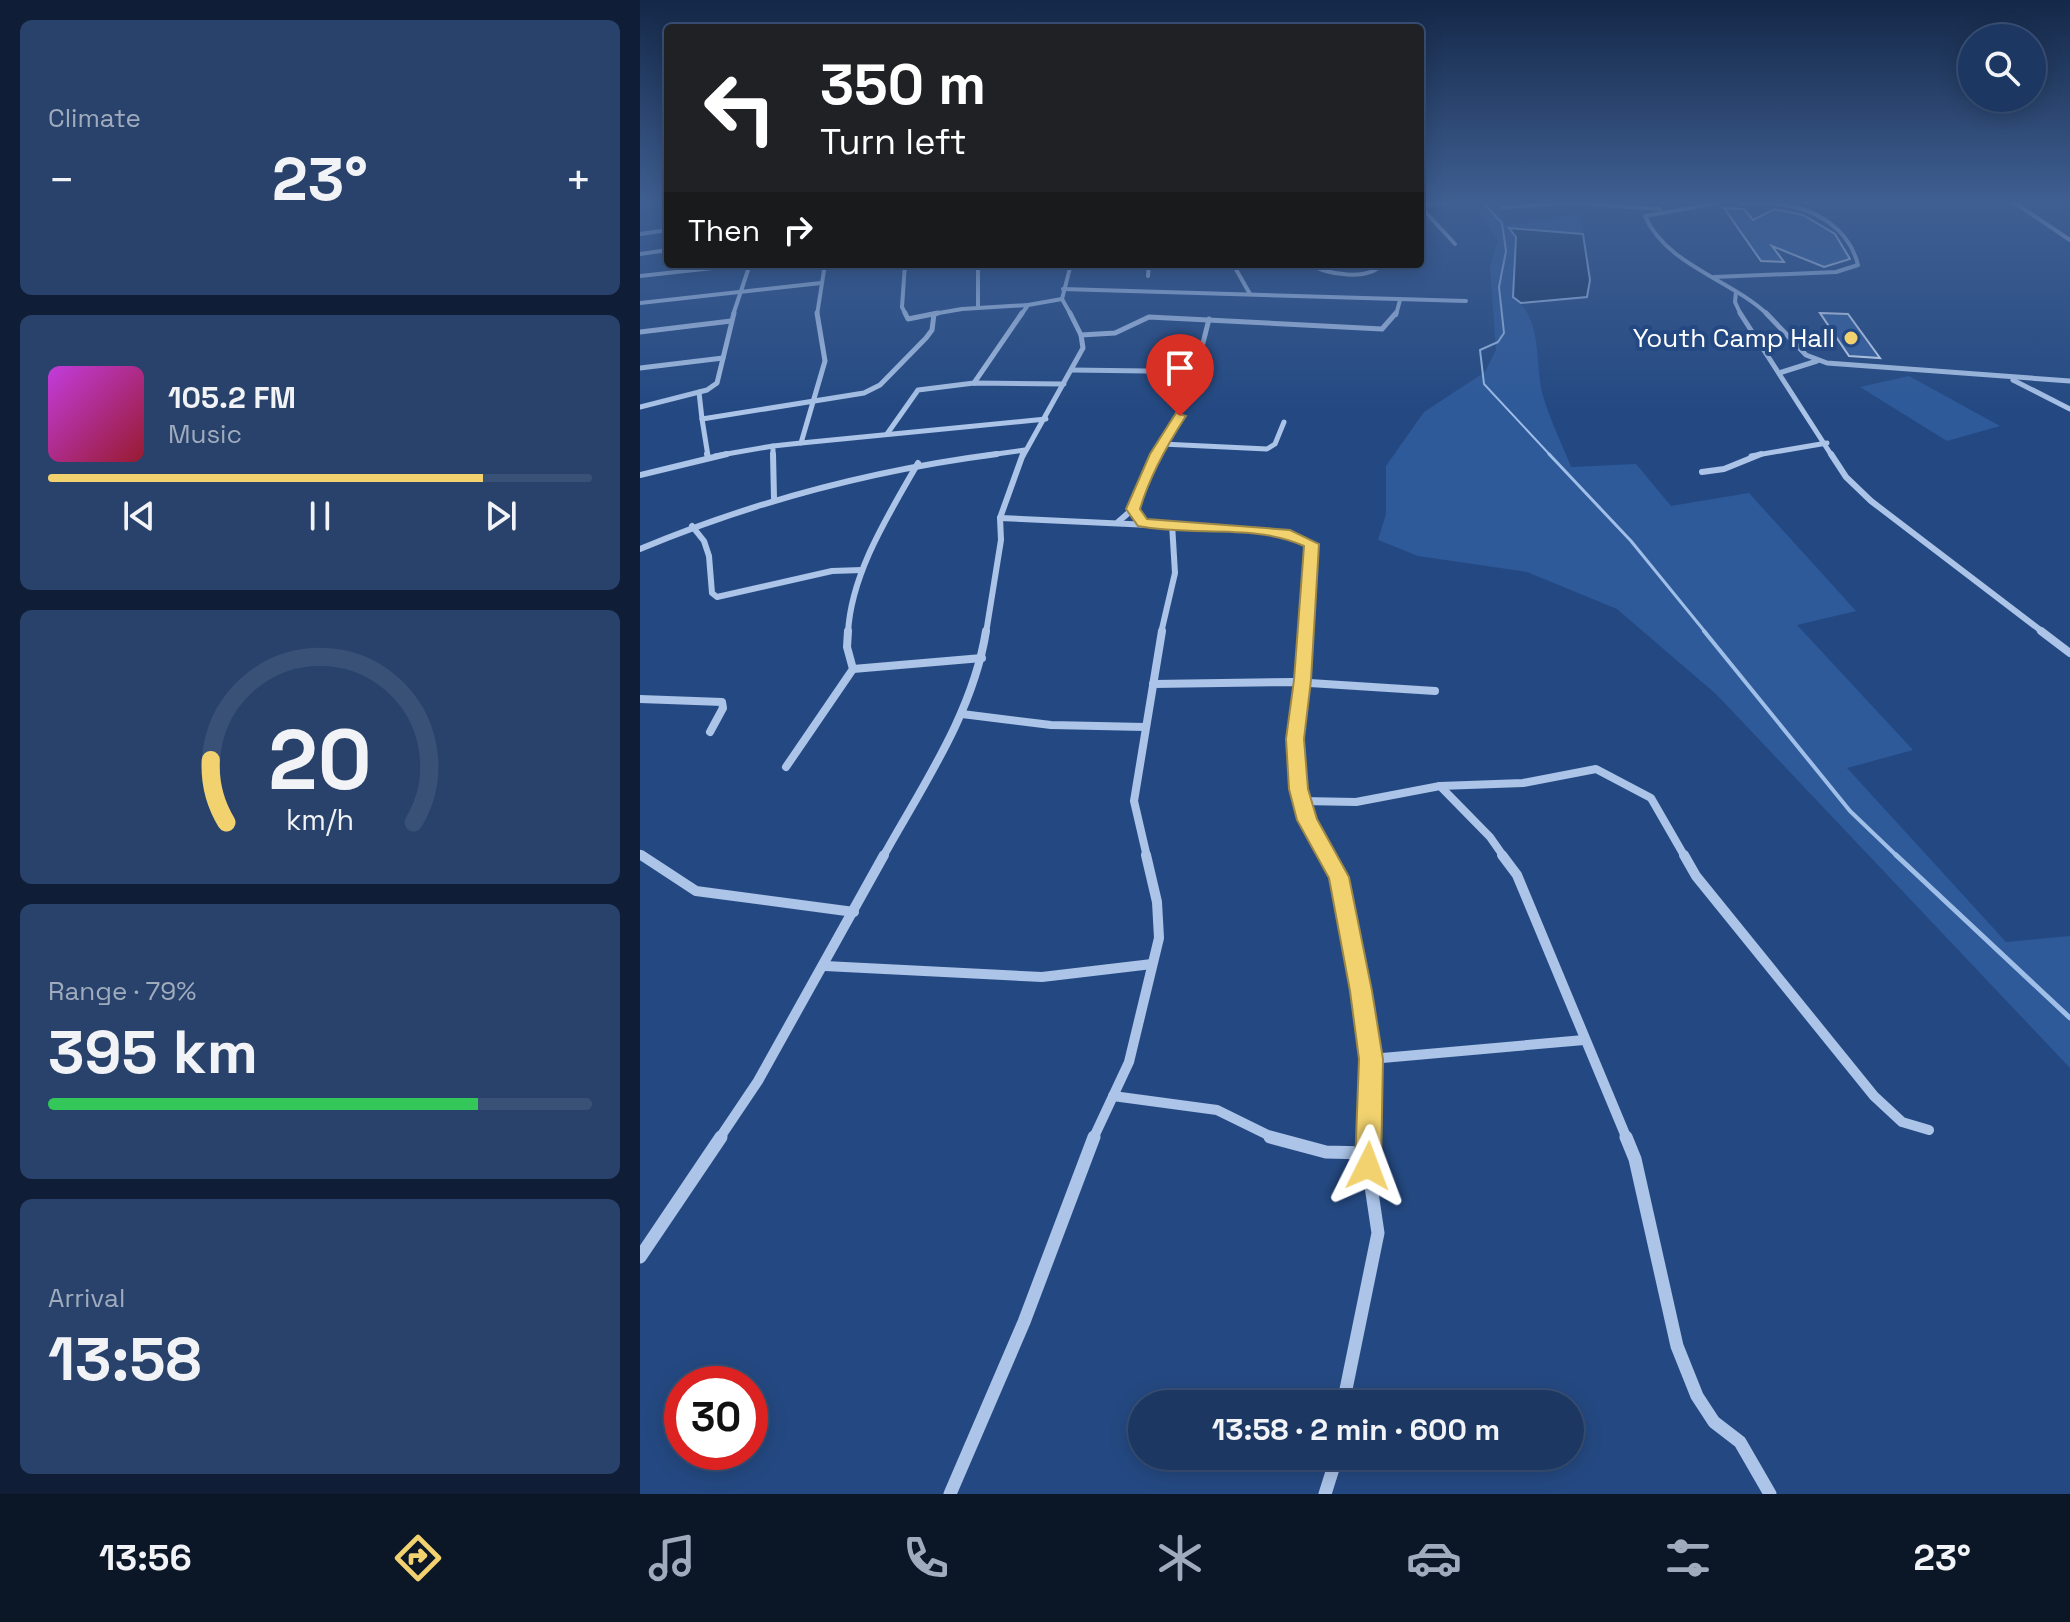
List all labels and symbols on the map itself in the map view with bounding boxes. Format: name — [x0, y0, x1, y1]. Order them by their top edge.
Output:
place label: Youth Camp Hall — [1633, 321, 1835, 355]
marker: Youth Camp Hall — [1842, 329, 1860, 347]
pin — [1146, 334, 1214, 416]
position arrow — [1326, 1124, 1410, 1208]
speed limit sign: 30 — [664, 1366, 768, 1470]

